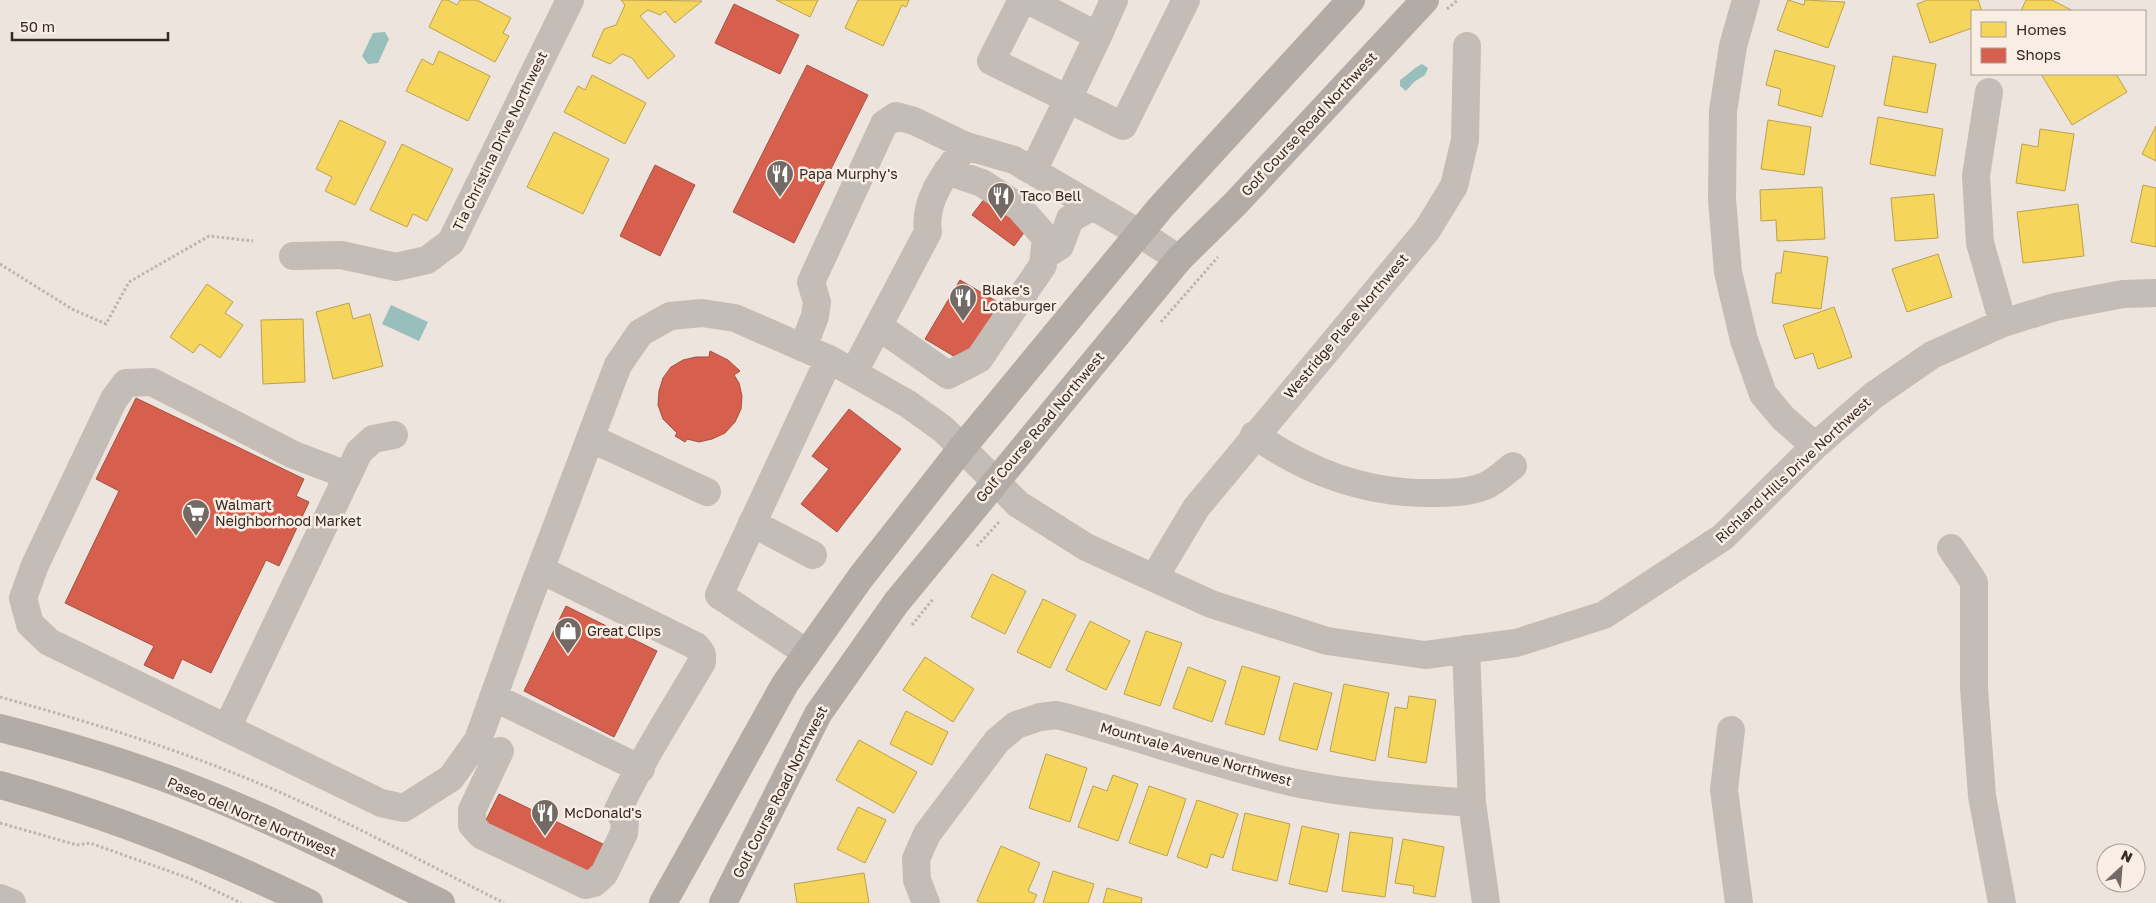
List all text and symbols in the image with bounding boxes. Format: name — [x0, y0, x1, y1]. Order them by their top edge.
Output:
scale bar — [12, 10, 169, 42]
legend — [1971, 10, 2146, 75]
text: 50 m — [20, 17, 55, 35]
text: Homes — [2016, 20, 2066, 38]
text: Shops — [2016, 45, 2061, 63]
street label: Tia Christina Drive Northwest — [449, 48, 550, 233]
street label: Golf Course Road Northwest — [1237, 48, 1380, 199]
restaurant icon: Papa Murphy's — [765, 159, 795, 198]
place label: Papa Murphy's — [799, 165, 898, 182]
restaurant icon: Taco Bell — [986, 181, 1016, 220]
place label: Taco Bell — [1020, 187, 1081, 204]
street label: Westridge Place Northwest — [1280, 250, 1411, 402]
place label: Blake's Lotaburger — [982, 281, 1057, 314]
restaurant icon: Blake's Lotaburger — [948, 283, 978, 322]
street label: Golf Course Road Northwest — [972, 348, 1108, 505]
street label: Richland Hills Drive Northwest — [1711, 393, 1874, 546]
place label: Walmart Neighborhood Market — [215, 496, 361, 529]
supermarket icon: Walmart Neighborhood Market — [181, 498, 211, 537]
shop icon: Great Clips — [553, 616, 583, 655]
place label: Great Clips — [587, 622, 661, 639]
street label: Golf Course Road Northwest — [729, 703, 830, 881]
street label: Mountvale Avenue Northwest — [1098, 718, 1294, 789]
street label: Paseo del Norte Northwest — [165, 773, 339, 860]
restaurant icon: McDonald's — [530, 798, 560, 837]
place label: McDonald's — [564, 804, 642, 821]
north arrow — [2096, 843, 2146, 893]
text: N — [2118, 846, 2135, 866]

